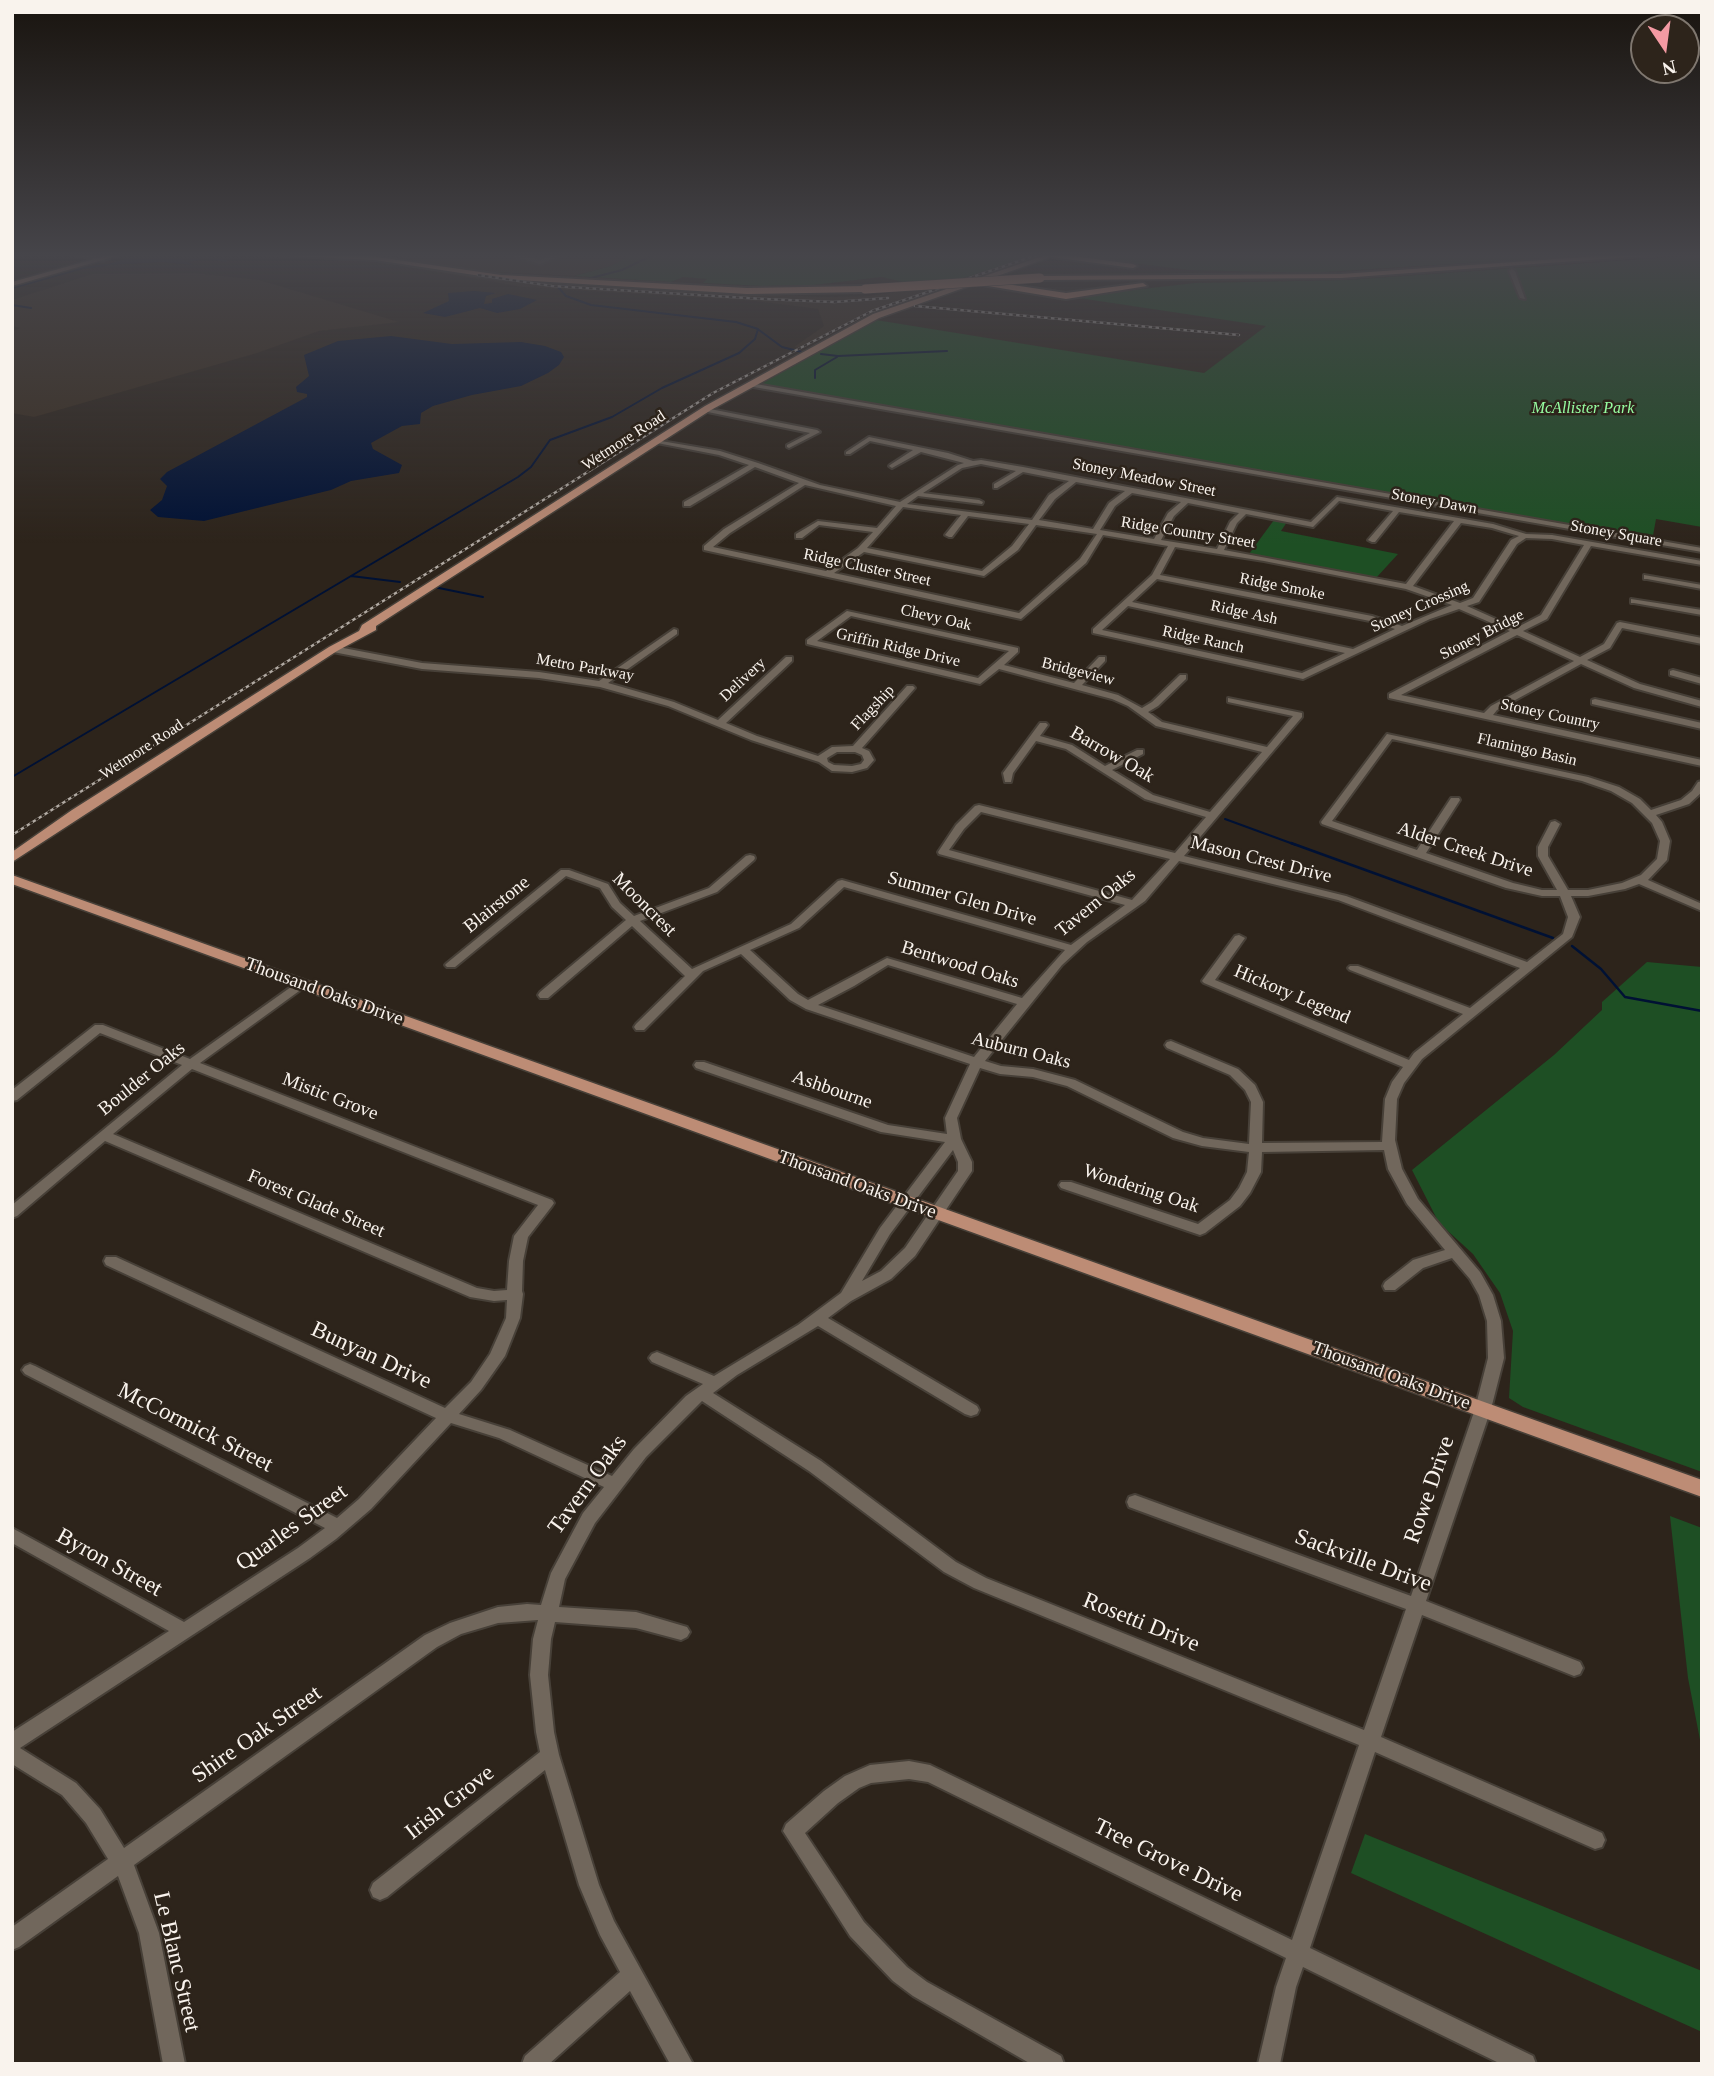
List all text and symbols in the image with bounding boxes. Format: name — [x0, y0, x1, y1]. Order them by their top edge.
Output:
north arrow — [1630, 14, 1700, 84]
text: N — [1660, 56, 1678, 80]
park label: McAllister Park — [1532, 399, 1634, 419]
street label: Wetmore Road — [579, 407, 669, 475]
street label: Stoney Meadow Street — [1071, 455, 1217, 501]
street label: Stoney Dawn — [1390, 485, 1478, 519]
street label: Ridge Country Street — [1119, 513, 1257, 553]
street label: Stoney Square — [1569, 516, 1663, 552]
street label: Ridge Cluster Street — [802, 545, 932, 591]
street label: Ridge Smoke — [1238, 569, 1326, 605]
street label: Stoney Crossing — [1368, 577, 1472, 637]
street label: Ridge Ash — [1209, 597, 1279, 629]
street label: Chevy Oak — [899, 600, 973, 636]
street label: Stoney Bridge — [1437, 606, 1527, 664]
street label: Ridge Ranch — [1160, 622, 1246, 658]
street label: Griffin Ridge Drive — [834, 624, 962, 672]
street label: Metro Parkway — [535, 650, 635, 686]
street label: Delivery — [716, 654, 770, 706]
street label: Bridgeview — [1039, 654, 1117, 690]
street label: Flagship — [847, 681, 899, 735]
street label: Stoney Country — [1499, 695, 1601, 735]
street label: Wetmore Road — [97, 716, 187, 784]
street label: Barrow Oak — [1066, 722, 1158, 788]
street label: Flamingo Basin — [1475, 729, 1579, 771]
street label: Alder Creek Drive — [1394, 817, 1536, 883]
street label: Mason Crest Drive — [1188, 831, 1334, 889]
street label: Tavern Oaks — [1051, 864, 1141, 942]
street label: Summer Glen Drive — [885, 867, 1039, 931]
street label: Mooncrest — [607, 868, 681, 942]
street label: Blairstone — [459, 872, 535, 938]
street label: Bentwood Oaks — [898, 936, 1022, 994]
street label: Thousand Oaks Drive — [242, 953, 406, 1031]
street label: Hickory Legend — [1230, 960, 1354, 1030]
street label: Auburn Oaks — [969, 1028, 1073, 1074]
street label: Boulder Oaks — [94, 1037, 190, 1121]
street label: Ashbourne — [789, 1066, 875, 1114]
street label: Mistic Grove — [279, 1068, 381, 1126]
street label: Thousand Oaks Drive — [775, 1146, 939, 1224]
street label: Wondering Oak — [1080, 1160, 1202, 1218]
street label: Forest Glade Street — [244, 1165, 388, 1243]
street label: Bunyan Drive — [306, 1316, 436, 1396]
street label: Thousand Oaks Drive — [1309, 1337, 1473, 1415]
street label: McCormick Street — [113, 1377, 277, 1479]
street label: Tavern Oaks — [543, 1430, 633, 1540]
street label: Rowe Drive — [1399, 1433, 1461, 1547]
street label: Quarles Street — [231, 1478, 353, 1578]
street label: Byron Street — [51, 1523, 167, 1603]
street label: Sackville Drive — [1291, 1523, 1435, 1599]
street label: Rosetti Drive — [1079, 1587, 1203, 1659]
street label: Shire Oak Street — [187, 1680, 327, 1790]
street label: Irish Grove — [400, 1760, 500, 1846]
street label: Tree Grove Drive — [1089, 1813, 1247, 1909]
street label: Le Blanc Street — [146, 1889, 206, 2035]

